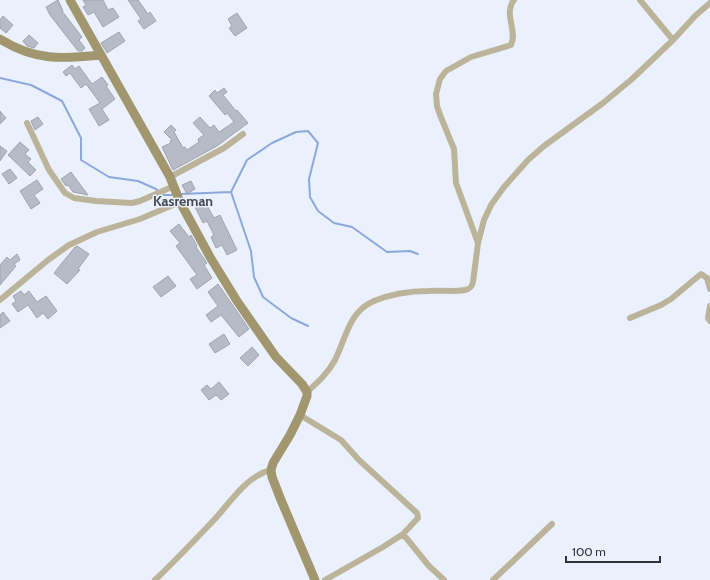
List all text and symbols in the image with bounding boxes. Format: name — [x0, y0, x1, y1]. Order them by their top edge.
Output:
district label: Kasreman — [153, 192, 213, 210]
scale bar — [566, 538, 660, 564]
text: 100 m — [572, 544, 606, 559]

